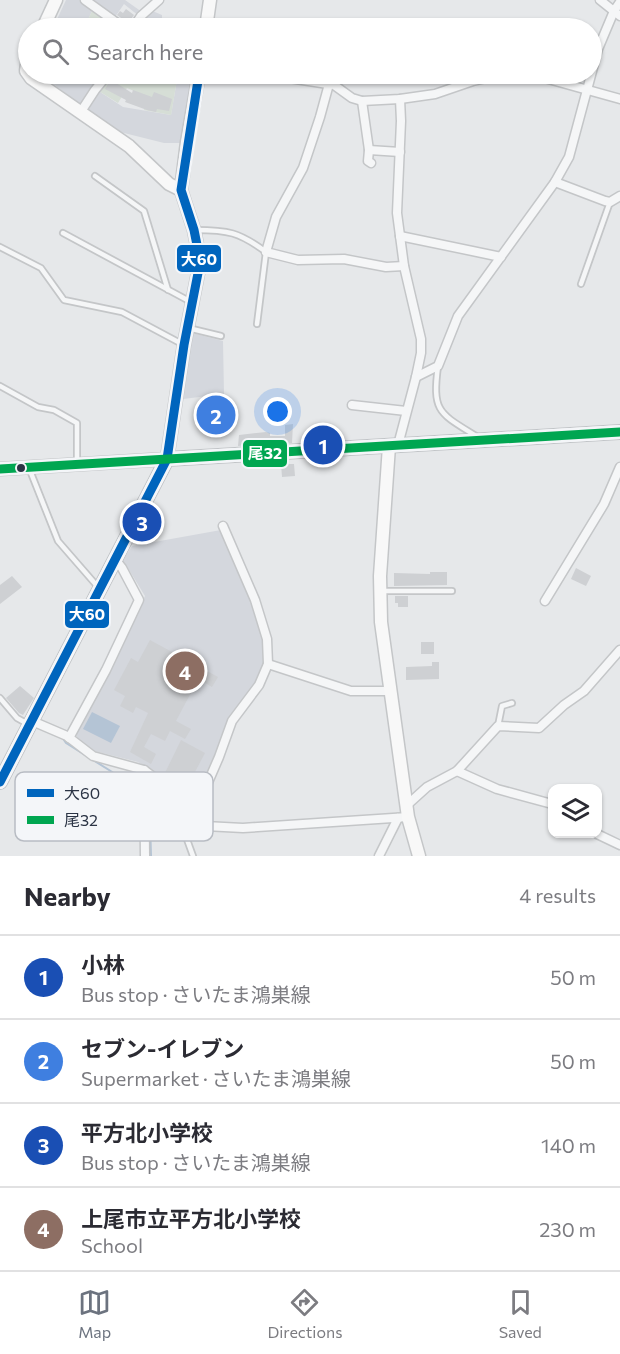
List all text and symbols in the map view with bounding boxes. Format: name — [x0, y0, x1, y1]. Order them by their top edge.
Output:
search box — [18, 18, 602, 84]
icon: search — [39, 35, 72, 68]
text: Search here — [87, 38, 203, 65]
line badge: 大60 — [176, 244, 222, 273]
text: 大60 — [181, 249, 217, 268]
pin: 2 — [196, 392, 236, 438]
your location — [263, 397, 292, 426]
pin: 1 — [304, 422, 342, 468]
line badge: 尾32 — [242, 439, 288, 468]
text: 尾32 — [248, 443, 282, 462]
unlabelled marker — [15, 462, 27, 474]
pin: 3 — [122, 500, 162, 544]
line badge: 大60 — [64, 600, 110, 629]
text: 大60 — [69, 604, 105, 623]
pin: 4 — [166, 648, 204, 694]
legend — [15, 772, 213, 841]
text: 大60 — [64, 783, 100, 802]
map controls — [548, 784, 602, 838]
button: layers — [548, 784, 602, 838]
text: 尾32 — [64, 810, 98, 829]
text: Nearby — [24, 880, 111, 911]
text: 4 results — [519, 883, 596, 907]
text: 小林 — [81, 951, 125, 978]
text: 1 — [39, 965, 48, 989]
text: 50 m — [550, 965, 596, 989]
text: Bus stop · さいたま鴻巣線 — [81, 982, 311, 1006]
text: セブン-イレブン — [81, 1035, 244, 1062]
text: 2 — [38, 1049, 49, 1073]
text: 50 m — [550, 1049, 596, 1073]
text: Supermarket · さいたま鴻巣線 — [81, 1066, 351, 1090]
text: 平方北小学校 — [81, 1119, 213, 1146]
text: 3 — [38, 1133, 49, 1157]
text: 140 m — [541, 1133, 596, 1157]
text: Bus stop · さいたま鴻巣線 — [81, 1150, 311, 1174]
text: 上尾市立平方北小学校 — [81, 1205, 301, 1232]
text: 4 — [37, 1217, 50, 1241]
text: 230 m — [539, 1217, 596, 1241]
text: School — [81, 1233, 143, 1257]
tab: Map — [78, 1286, 111, 1341]
tab: Directions — [267, 1286, 342, 1341]
tab: Saved — [499, 1286, 542, 1341]

